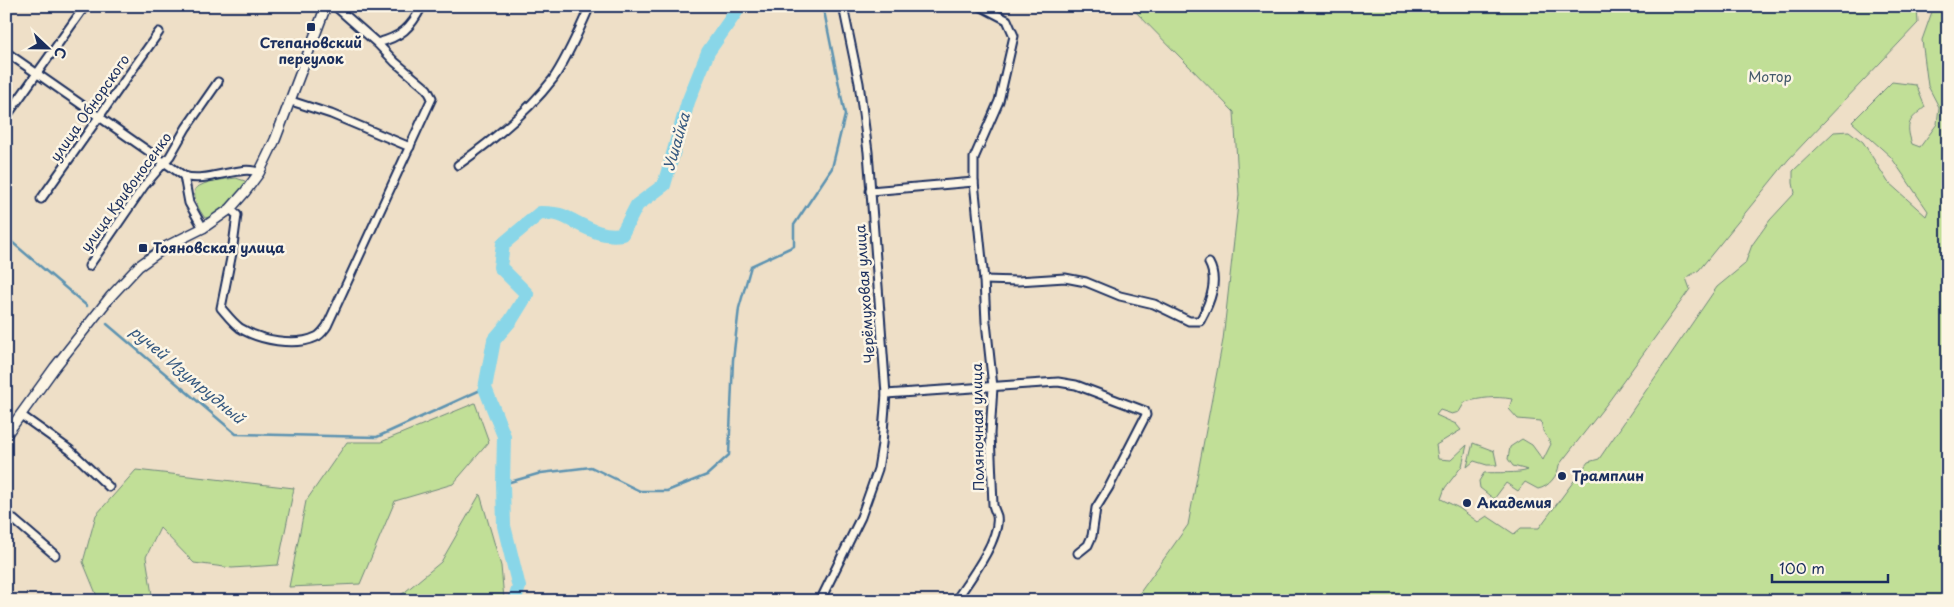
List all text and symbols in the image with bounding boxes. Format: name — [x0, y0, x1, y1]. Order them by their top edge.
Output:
marker: Степановский переулок — [305, 21, 317, 33]
north arrow — [22, 22, 72, 72]
place label: Степановский переулок — [260, 32, 362, 69]
text: С — [49, 44, 72, 62]
street label: улица Обнорского — [45, 50, 135, 166]
park label: Мотор — [1748, 66, 1792, 87]
water label: Ушайка — [656, 109, 695, 173]
street label: улица Кривоносенко — [75, 127, 176, 256]
street label: Черёмуховая улица — [849, 224, 880, 364]
place label: Тояновская улица — [153, 237, 285, 258]
marker: Тояновская улица — [137, 242, 149, 254]
water label: ручей Изумрудный — [126, 319, 252, 430]
street label: Поляночная улица — [966, 363, 989, 491]
place label: Трамплин — [1572, 465, 1644, 486]
marker: Трамплин — [1556, 470, 1568, 482]
place label: Академия — [1477, 492, 1552, 513]
marker: Академия — [1461, 497, 1473, 509]
scale bar — [1772, 552, 1888, 584]
text: 100 m — [1779, 556, 1825, 579]

